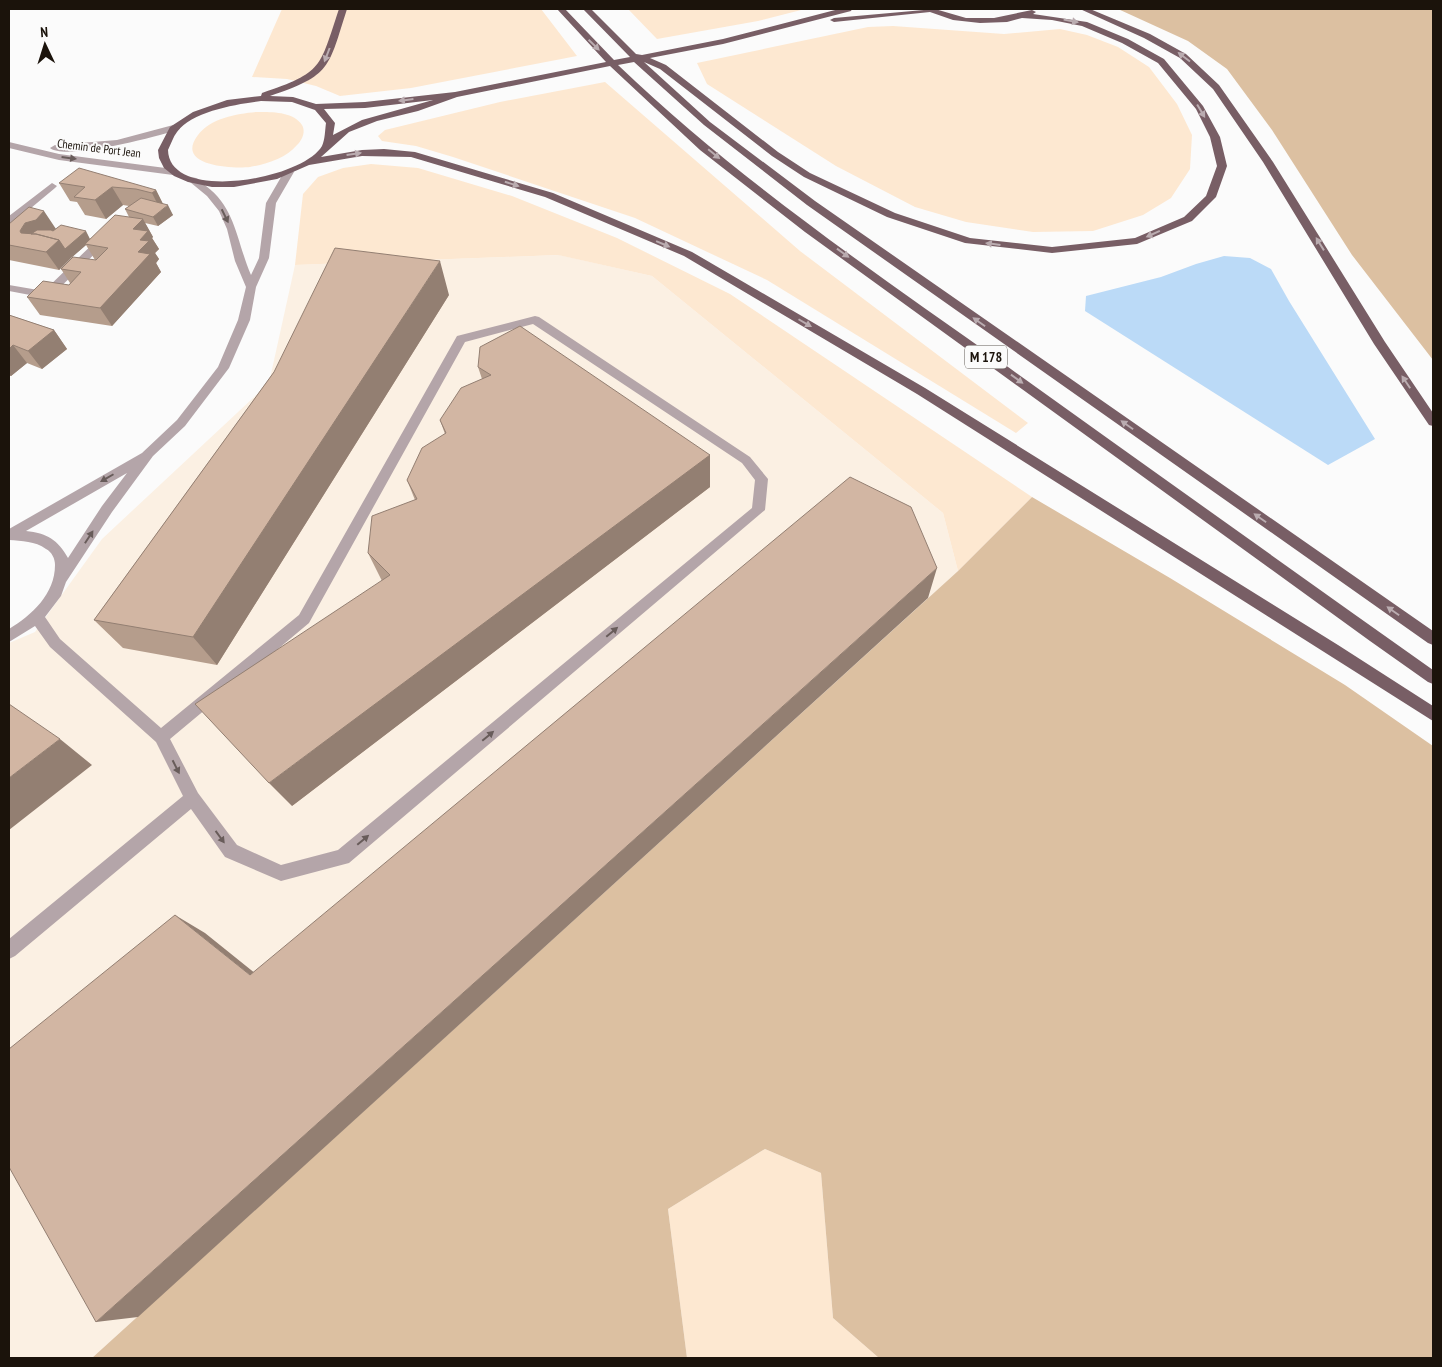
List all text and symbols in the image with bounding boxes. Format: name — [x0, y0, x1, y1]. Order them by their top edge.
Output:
one-way arrow — [1063, 18, 1079, 26]
north arrow — [20, 20, 70, 70]
text: N — [40, 23, 48, 41]
one-way arrow — [588, 39, 600, 51]
one-way arrow — [323, 48, 331, 63]
one-way arrow — [1177, 52, 1190, 63]
one-way arrow — [398, 96, 414, 104]
one-way arrow — [1196, 104, 1205, 117]
street label: Chemin de Port Jean — [56, 135, 142, 161]
one-way arrow — [707, 149, 720, 160]
one-way arrow — [346, 150, 362, 158]
one-way arrow — [61, 154, 77, 162]
one-way arrow — [505, 180, 520, 188]
one-way arrow — [221, 208, 230, 223]
one-way arrow — [1146, 230, 1160, 238]
one-way arrow — [1315, 238, 1324, 251]
one-way arrow — [656, 240, 670, 248]
one-way arrow — [985, 240, 1001, 248]
one-way arrow — [836, 248, 850, 258]
one-way arrow — [972, 317, 986, 327]
one-way arrow — [798, 318, 811, 327]
road number: M 178 — [965, 346, 1007, 368]
one-way arrow — [1010, 374, 1023, 385]
one-way arrow — [1401, 375, 1411, 389]
one-way arrow — [1120, 420, 1134, 430]
one-way arrow — [100, 474, 115, 482]
one-way arrow — [1253, 513, 1267, 523]
one-way arrow — [84, 530, 94, 544]
one-way arrow — [1386, 606, 1400, 616]
one-way arrow — [606, 626, 619, 637]
one-way arrow — [481, 730, 494, 741]
one-way arrow — [172, 760, 180, 774]
one-way arrow — [215, 830, 226, 843]
one-way arrow — [357, 835, 369, 846]

